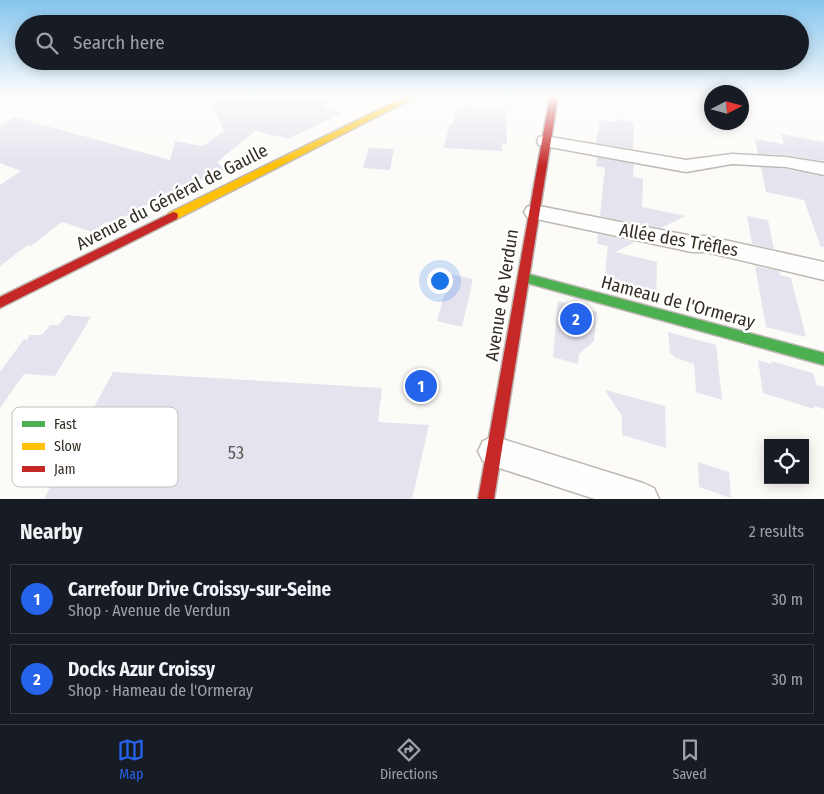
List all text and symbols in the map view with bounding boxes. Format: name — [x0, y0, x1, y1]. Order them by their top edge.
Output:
search box — [15, 15, 809, 70]
icon: search — [33, 29, 61, 57]
text: Search here — [73, 31, 165, 54]
north arrow — [704, 85, 749, 130]
street label: Avenue du Général de Gaulle — [72, 139, 272, 255]
street label: Allée des Trèfles — [618, 219, 740, 261]
street label: Avenue de Verdun — [481, 228, 523, 362]
your location — [427, 268, 453, 294]
street label: Hameau de l'Ormeray — [599, 271, 757, 333]
pin: 2 — [560, 300, 592, 338]
pin: 1 — [405, 367, 437, 405]
legend — [12, 407, 178, 487]
text: Fast — [54, 416, 77, 433]
text: Slow — [54, 438, 81, 455]
map controls — [764, 439, 809, 484]
button: locate — [764, 439, 809, 484]
house number: 53 — [228, 442, 244, 464]
text: Jam — [54, 461, 75, 478]
text: Nearby — [20, 519, 82, 545]
text: 2 results — [749, 522, 804, 541]
text: Carrefour Drive Croissy-sur-Seine — [68, 578, 331, 601]
text: 1 — [34, 590, 40, 609]
text: 30 m — [771, 590, 803, 609]
text: Shop · Avenue de Verdun — [68, 601, 230, 620]
text: Docks Azur Croissy — [68, 658, 215, 681]
text: 2 — [33, 670, 41, 689]
text: 30 m — [771, 670, 803, 689]
text: Shop · Hameau de l'Ormeray — [68, 681, 253, 700]
tab: Map — [117, 736, 145, 783]
tab: Directions — [380, 736, 438, 783]
tab: Saved — [672, 736, 707, 783]

